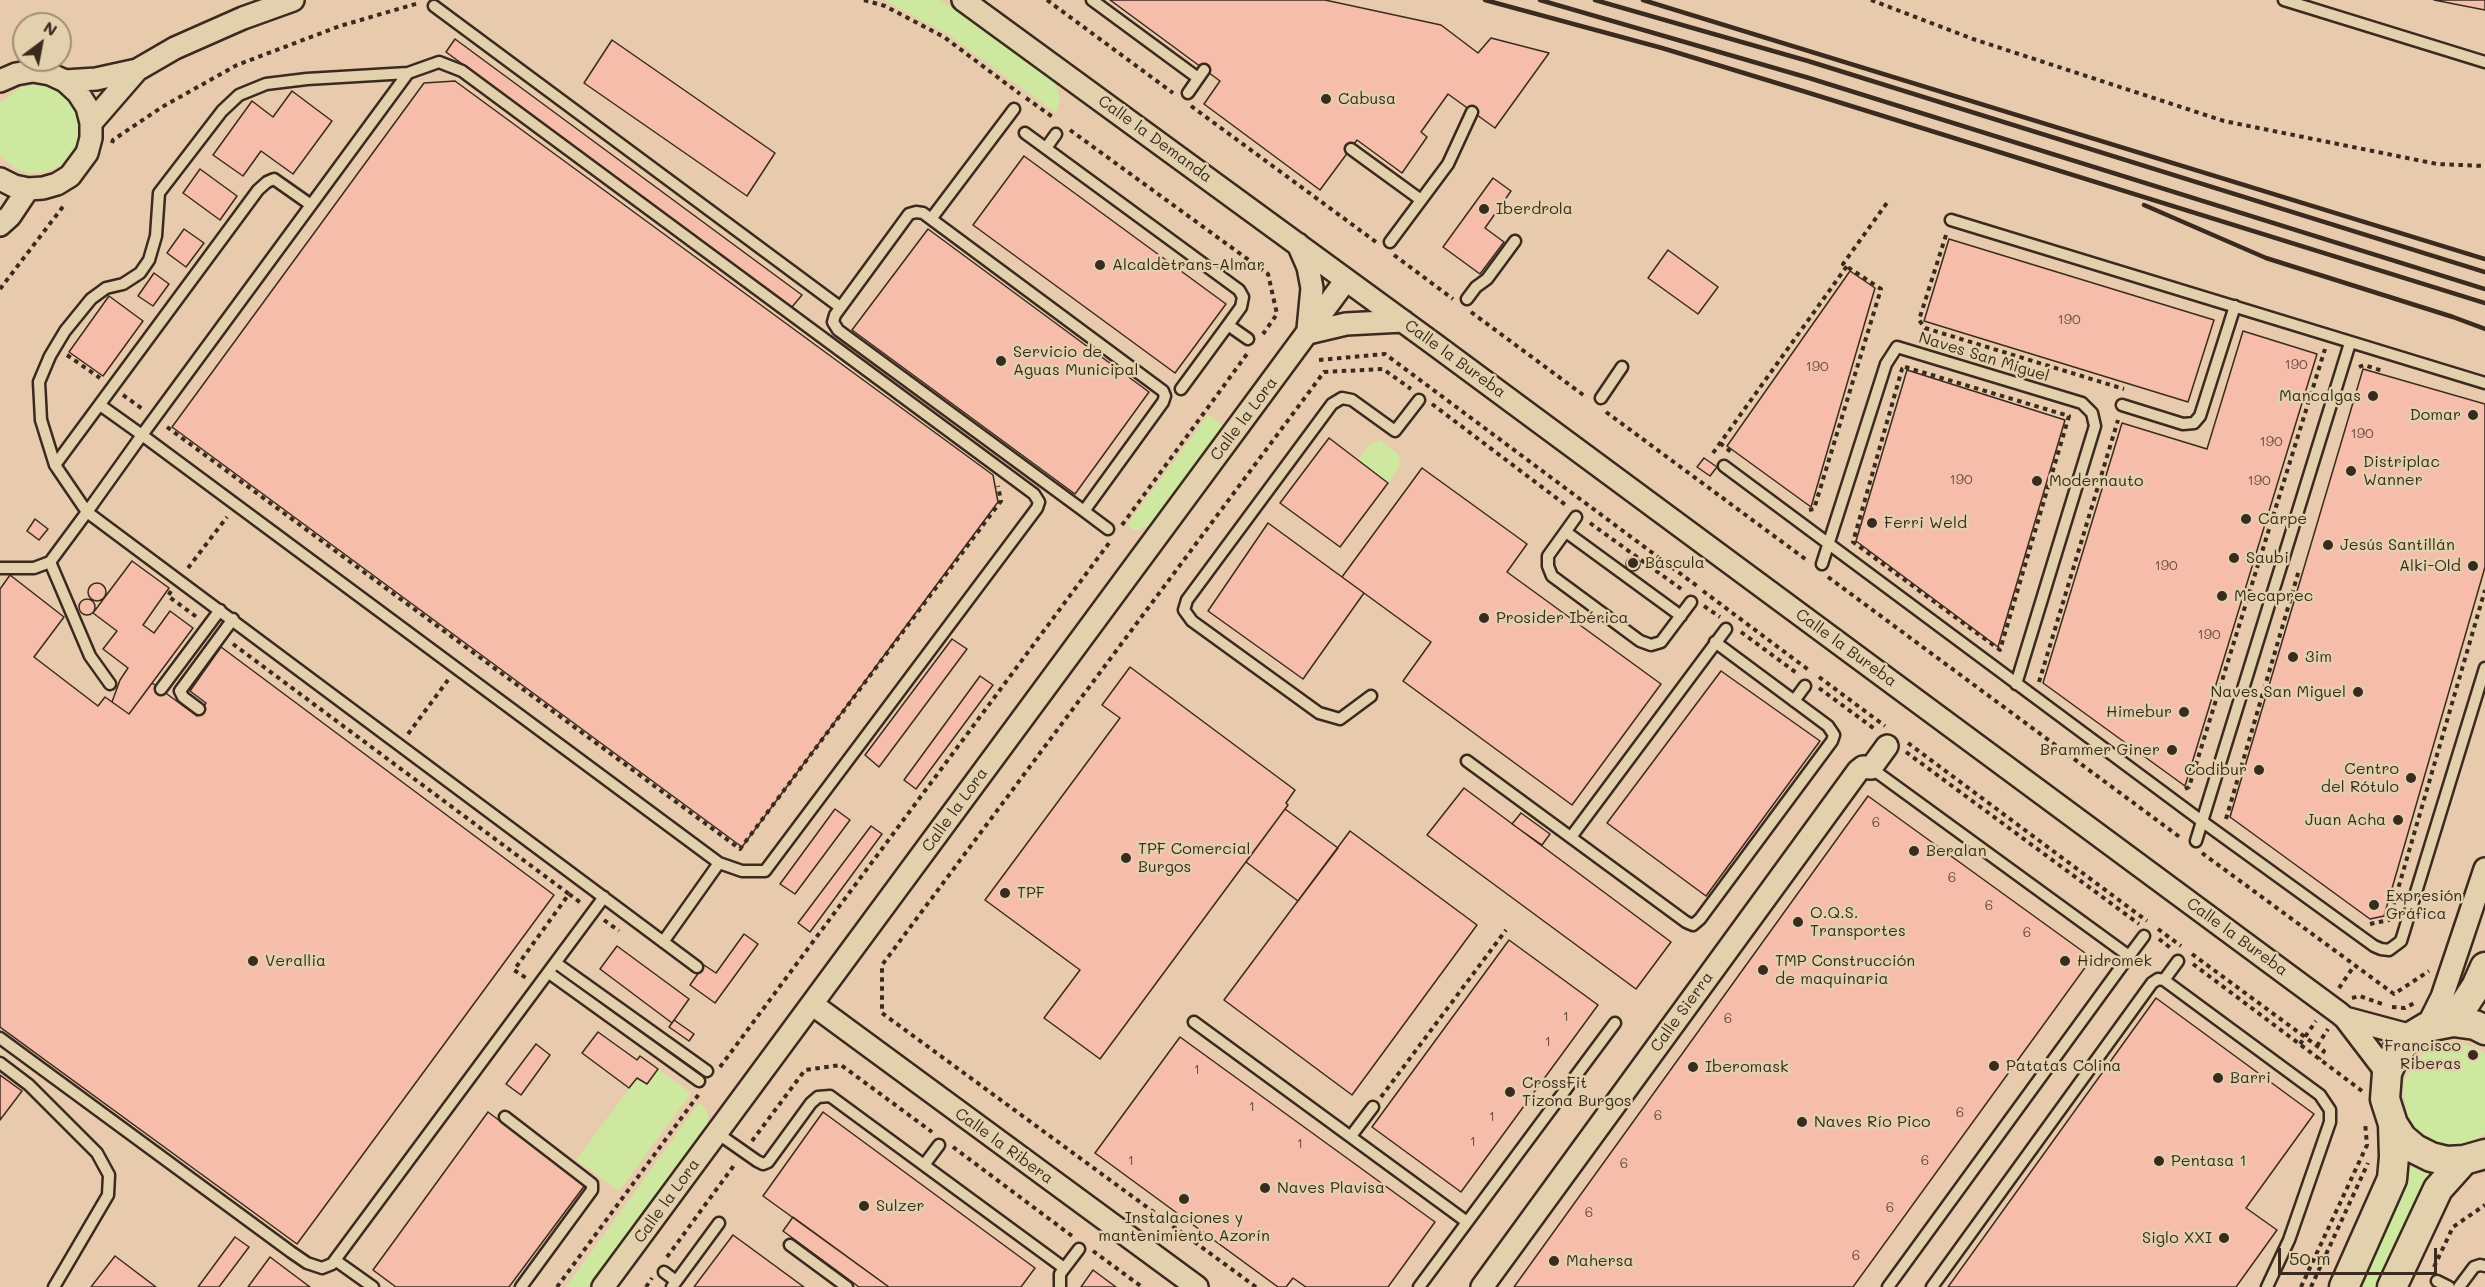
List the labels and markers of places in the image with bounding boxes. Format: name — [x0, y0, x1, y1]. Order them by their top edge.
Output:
place label: Cabusa — [1338, 89, 1396, 109]
marker: Cabusa — [1319, 92, 1333, 106]
place label: Iberdrola — [1496, 199, 1573, 219]
marker: Iberdrola — [1477, 202, 1491, 216]
place label: Alcaldetrans-Almar — [1112, 255, 1265, 275]
marker: Alcaldetrans-Almar — [1093, 258, 1107, 272]
place label: Servicio de Aguas Municipal — [1013, 342, 1138, 380]
marker: Servicio de Aguas Municipal — [994, 354, 1008, 368]
place label: Mancalgas — [2279, 386, 2361, 406]
marker: Mancalgas — [2366, 389, 2380, 403]
place label: Domar — [2410, 405, 2461, 425]
marker: Domar — [2466, 408, 2480, 422]
place label: Distriplac Wanner — [2363, 452, 2440, 490]
marker: Distriplac Wanner — [2344, 464, 2358, 478]
place label: Modernauto — [2049, 471, 2143, 491]
marker: Modernauto — [2030, 474, 2044, 488]
place label: Carpe — [2258, 509, 2307, 529]
marker: Carpe — [2239, 512, 2253, 526]
place label: Ferri Weld — [1884, 513, 1967, 533]
marker: Ferri Weld — [1865, 516, 1879, 530]
place label: Jesús Santillán — [2340, 535, 2455, 555]
marker: Jesús Santillán — [2321, 538, 2335, 552]
place label: Saubi — [2246, 548, 2289, 568]
marker: Saubi — [2227, 551, 2241, 565]
place label: Báscula — [1645, 553, 1705, 573]
marker: Báscula — [1626, 556, 1640, 570]
place label: Alki-Old — [2399, 556, 2461, 576]
marker: Alki-Old — [2466, 559, 2480, 573]
place label: Mecaprec — [2234, 586, 2313, 606]
marker: Mecaprec — [2215, 589, 2229, 603]
place label: Prosider Ibérica — [1496, 608, 1629, 628]
marker: Prosider Ibérica — [1477, 611, 1491, 625]
place label: 3im — [2305, 647, 2332, 667]
marker: 3im — [2286, 650, 2300, 664]
place label: Naves San Miguel — [2210, 682, 2346, 702]
marker: Naves San Miguel — [2351, 685, 2365, 699]
place label: Himebur — [2106, 702, 2172, 722]
marker: Himebur — [2177, 705, 2191, 719]
place label: Brammer Giner — [2040, 740, 2160, 760]
marker: Brammer Giner — [2165, 743, 2179, 757]
place label: Centro del Rótulo — [2321, 759, 2399, 797]
place label: Codibur — [2184, 760, 2247, 780]
marker: Codibur — [2252, 763, 2266, 777]
marker: Centro del Rótulo — [2404, 771, 2418, 785]
place label: Juan Acha — [2305, 810, 2386, 830]
marker: Juan Acha — [2391, 813, 2405, 827]
place label: TPF Comercial Burgos — [1138, 839, 1251, 877]
place label: Beralan — [1926, 841, 1987, 861]
marker: Beralan — [1907, 844, 1921, 858]
marker: TPF Comercial Burgos — [1119, 851, 1133, 865]
place label: TPF — [1017, 883, 1045, 903]
marker: TPF — [998, 886, 1012, 900]
place label: Expresión Gráfica — [2386, 886, 2462, 924]
marker: Expresión Gráfica — [2367, 898, 2381, 912]
place label: O.Q.S. Transportes — [1810, 903, 1906, 941]
marker: O.Q.S. Transportes — [1791, 915, 1805, 929]
place label: Verallia — [265, 951, 326, 971]
place label: TMP Construcción de maquinaria — [1775, 951, 1915, 989]
place label: Hidromek — [2077, 951, 2152, 971]
marker: Verallia — [246, 954, 260, 968]
marker: Hidromek — [2058, 954, 2072, 968]
marker: TMP Construcción de maquinaria — [1756, 963, 1770, 977]
place label: Francisco Riberas — [2384, 1036, 2461, 1074]
marker: Francisco Riberas — [2466, 1048, 2480, 1062]
place label: Patatas Colina — [2006, 1056, 2121, 1076]
place label: Iberomask — [1705, 1057, 1789, 1077]
marker: Patatas Colina — [1987, 1059, 2001, 1073]
marker: Iberomask — [1686, 1060, 1700, 1074]
place label: Barri — [2230, 1068, 2271, 1088]
marker: Barri — [2211, 1071, 2225, 1085]
place label: CrossFit Tizona Burgos — [1522, 1073, 1631, 1111]
marker: CrossFit Tizona Burgos — [1503, 1085, 1517, 1099]
place label: Naves Río Pico — [1814, 1112, 1930, 1132]
marker: Naves Río Pico — [1795, 1115, 1809, 1129]
place label: Pentasa 1 — [2171, 1151, 2247, 1171]
marker: Pentasa 1 — [2152, 1154, 2166, 1168]
place label: Naves Plavisa — [1277, 1178, 1385, 1198]
marker: Naves Plavisa — [1258, 1181, 1272, 1195]
marker: Instalaciones y mantenimiento Azorín — [1177, 1192, 1191, 1206]
place label: Sulzer — [876, 1196, 925, 1216]
marker: Sulzer — [857, 1199, 871, 1213]
place label: Instalaciones y mantenimiento Azorín — [1098, 1208, 1270, 1246]
place label: Siglo XXI — [2142, 1228, 2212, 1248]
marker: Siglo XXI — [2217, 1231, 2231, 1245]
place label: Mahersa — [1566, 1251, 1633, 1271]
marker: Mahersa — [1547, 1254, 1561, 1268]

